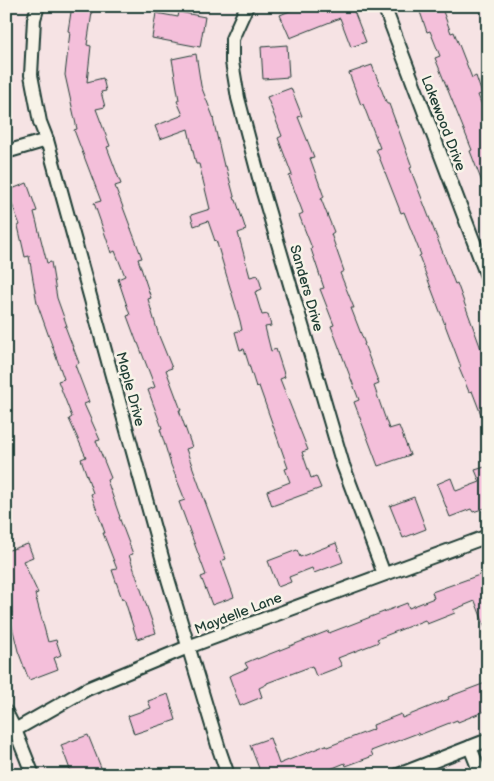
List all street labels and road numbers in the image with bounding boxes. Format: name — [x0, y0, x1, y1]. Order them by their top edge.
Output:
street label: Lakewood Drive — [418, 73, 469, 173]
street label: Sanders Drive — [286, 243, 327, 333]
street label: Maple Drive — [112, 350, 149, 428]
street label: Maydelle Lane — [192, 589, 284, 638]

